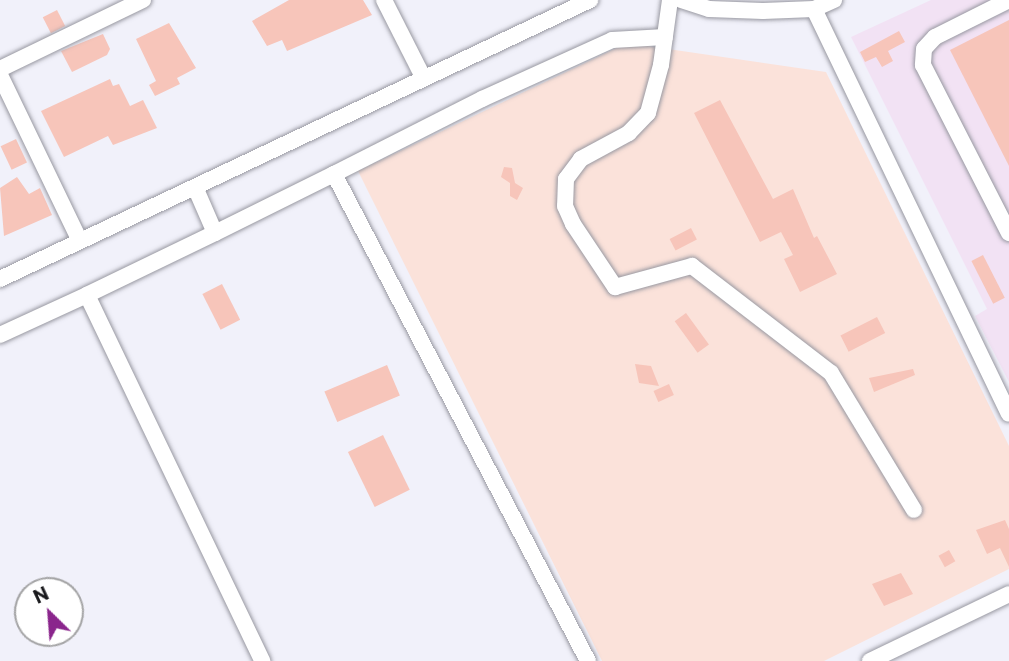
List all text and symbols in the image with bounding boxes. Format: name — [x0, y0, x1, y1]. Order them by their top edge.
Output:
north arrow — [14, 577, 84, 647]
text: N — [29, 581, 52, 608]

